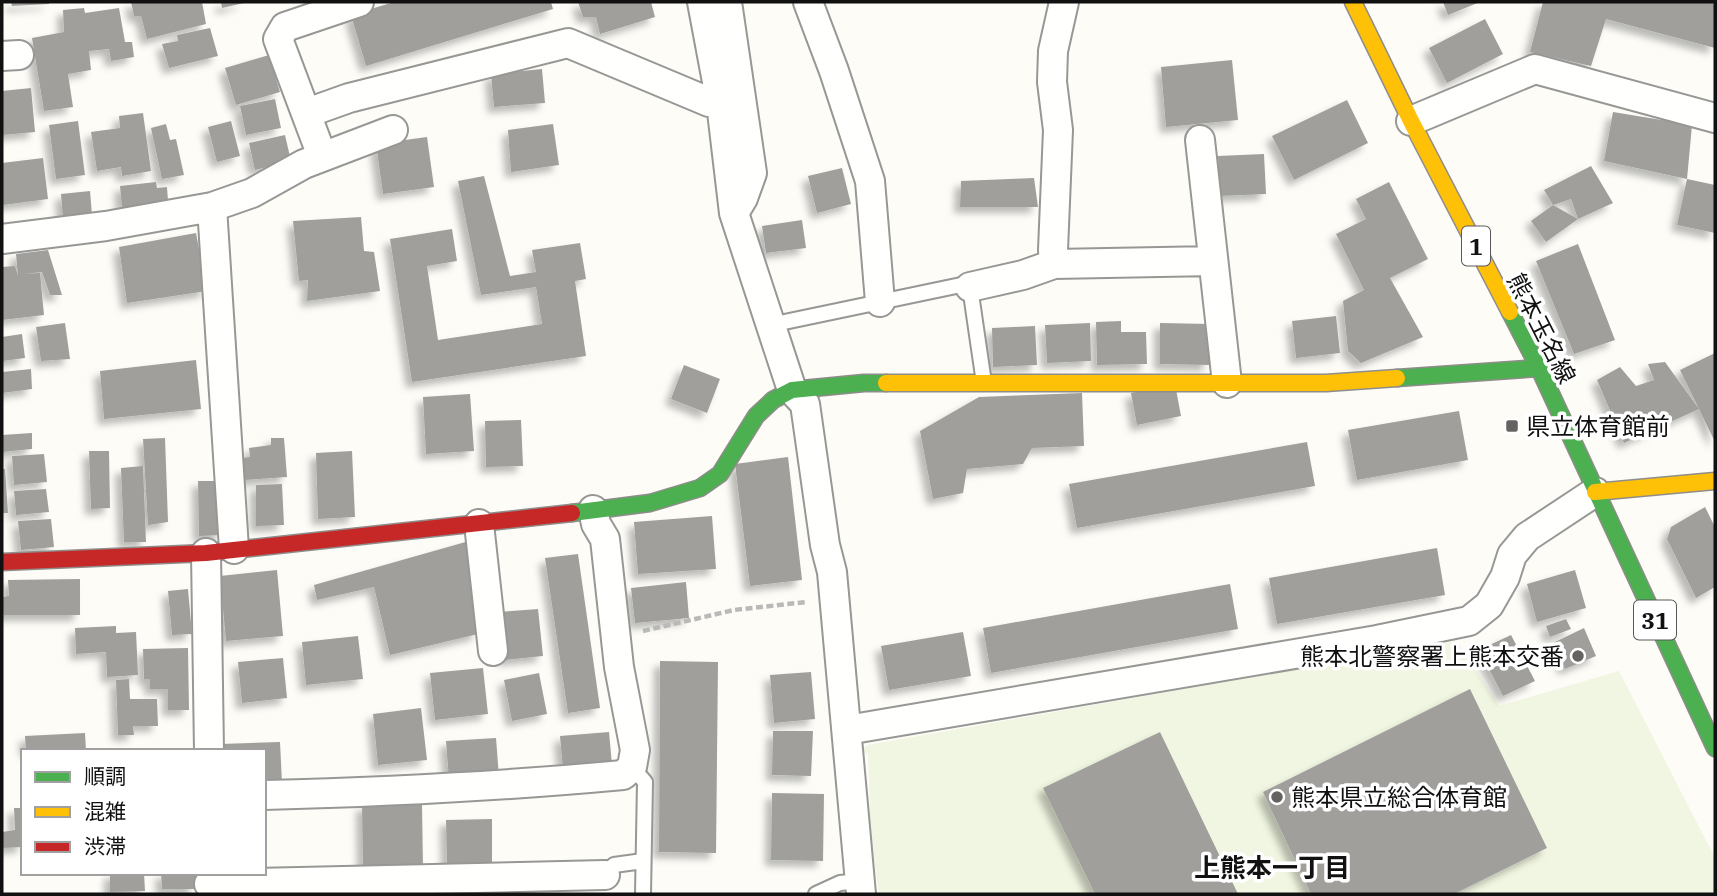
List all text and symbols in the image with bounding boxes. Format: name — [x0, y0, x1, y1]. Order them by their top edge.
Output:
road number: 1 — [1462, 227, 1490, 266]
street label: 熊本玉名線 — [1501, 267, 1583, 389]
place label: 県立体育館前 — [1526, 410, 1670, 442]
marker: 県立体育館前 — [1504, 418, 1520, 434]
road number: 31 — [1634, 600, 1676, 640]
place label: 熊本北警察署上熊本交番 — [1300, 640, 1564, 672]
marker: 熊本北警察署上熊本交番 — [1570, 648, 1586, 664]
legend — [21, 749, 266, 875]
text: 順調 — [84, 762, 126, 790]
place label: 熊本県立総合体育館 — [1291, 781, 1507, 813]
marker: 熊本県立総合体育館 — [1269, 789, 1285, 805]
text: 混雑 — [84, 797, 126, 825]
text: 渋滞 — [84, 832, 126, 860]
district label: 上熊本一丁目 — [1194, 850, 1350, 884]

